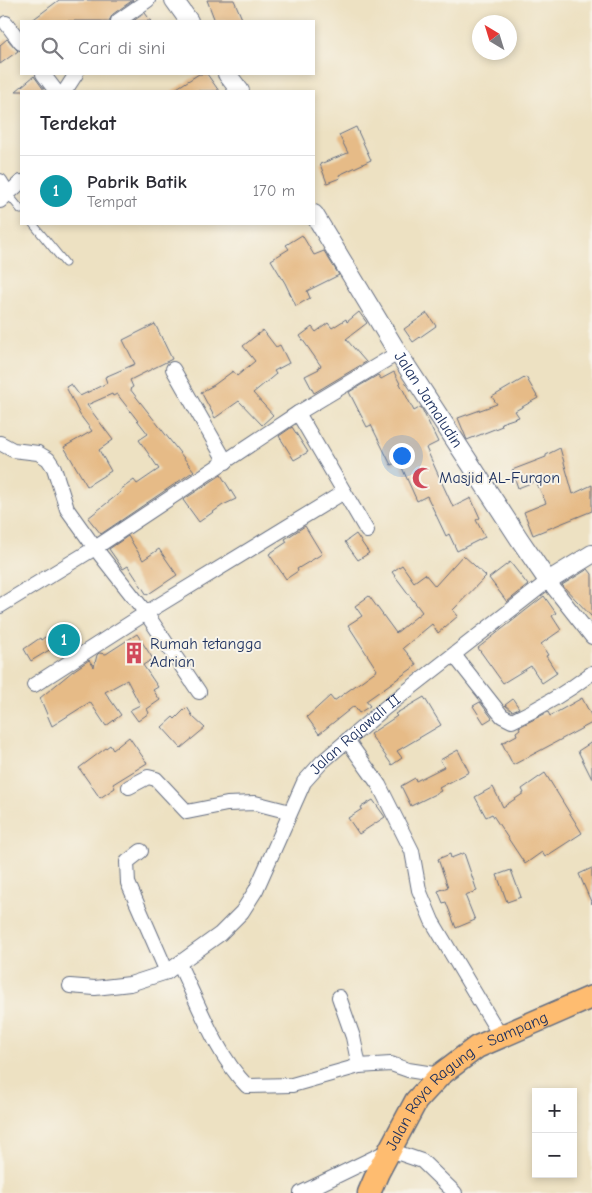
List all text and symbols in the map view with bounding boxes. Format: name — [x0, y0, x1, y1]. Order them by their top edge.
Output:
north arrow — [472, 15, 517, 60]
search box — [20, 20, 315, 75]
icon: search — [38, 34, 66, 62]
text: Cari di sini — [78, 37, 165, 59]
text: Terdekat — [40, 111, 116, 135]
text: Pabrik Batik — [87, 171, 187, 193]
text: 1 — [53, 182, 59, 200]
text: 170 m — [253, 182, 295, 200]
text: Tempat — [87, 193, 137, 211]
street label: Jalan Jamaludin — [390, 348, 466, 451]
your location — [389, 443, 415, 469]
mosque icon: Masjid AL-Furqon — [410, 465, 436, 491]
place label: Masjid AL-Furqon — [439, 469, 560, 487]
pin: 1 — [48, 621, 80, 659]
place label: Rumah tetangga Adrian — [150, 635, 262, 671]
building icon: Rumah tetangga Adrian — [121, 640, 147, 666]
street label: Jalan Rajawali II — [306, 690, 404, 778]
street label: Jalan Raya Ragung - Sampang — [382, 1008, 551, 1154]
map controls — [532, 1088, 577, 1178]
button: + — [532, 1088, 577, 1133]
button: − — [532, 1133, 577, 1178]

